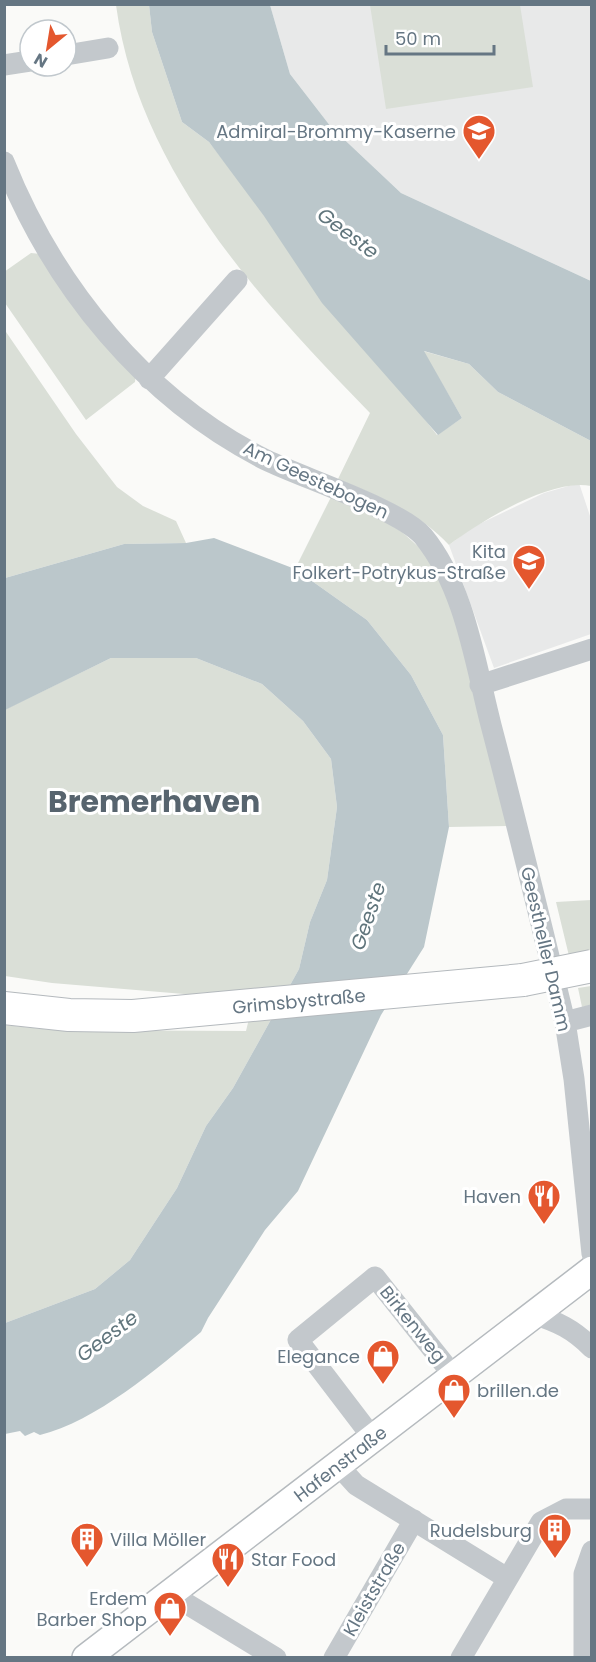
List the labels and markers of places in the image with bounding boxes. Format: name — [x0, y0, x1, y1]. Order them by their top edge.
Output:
school or university icon: Admiral-Brommy-Kaserne — [461, 113, 497, 160]
place label: Admiral-Brommy-Kaserne — [216, 119, 456, 144]
place label: Kita Folkert-Potrykus-Straße — [293, 539, 506, 585]
school or university icon: Kita Folkert-Potrykus-Straße — [511, 543, 547, 590]
restaurant icon: Haven — [526, 1178, 562, 1225]
place label: Haven — [464, 1184, 521, 1209]
shop icon: Elegance — [365, 1338, 401, 1385]
place label: Elegance — [277, 1344, 360, 1369]
shop icon: brillen.de — [436, 1372, 472, 1419]
place label: brillen.de — [477, 1378, 559, 1403]
building icon: Rudelsburg — [537, 1512, 573, 1559]
place label: Rudelsburg — [430, 1518, 532, 1543]
building icon: Villa Möller — [69, 1521, 105, 1568]
place label: Villa Möller — [110, 1527, 206, 1552]
restaurant icon: Star Food — [210, 1541, 246, 1588]
place label: Star Food — [251, 1547, 336, 1572]
place label: Erdem Barber Shop — [36, 1586, 147, 1632]
shop icon: Erdem Barber Shop — [152, 1590, 188, 1637]

